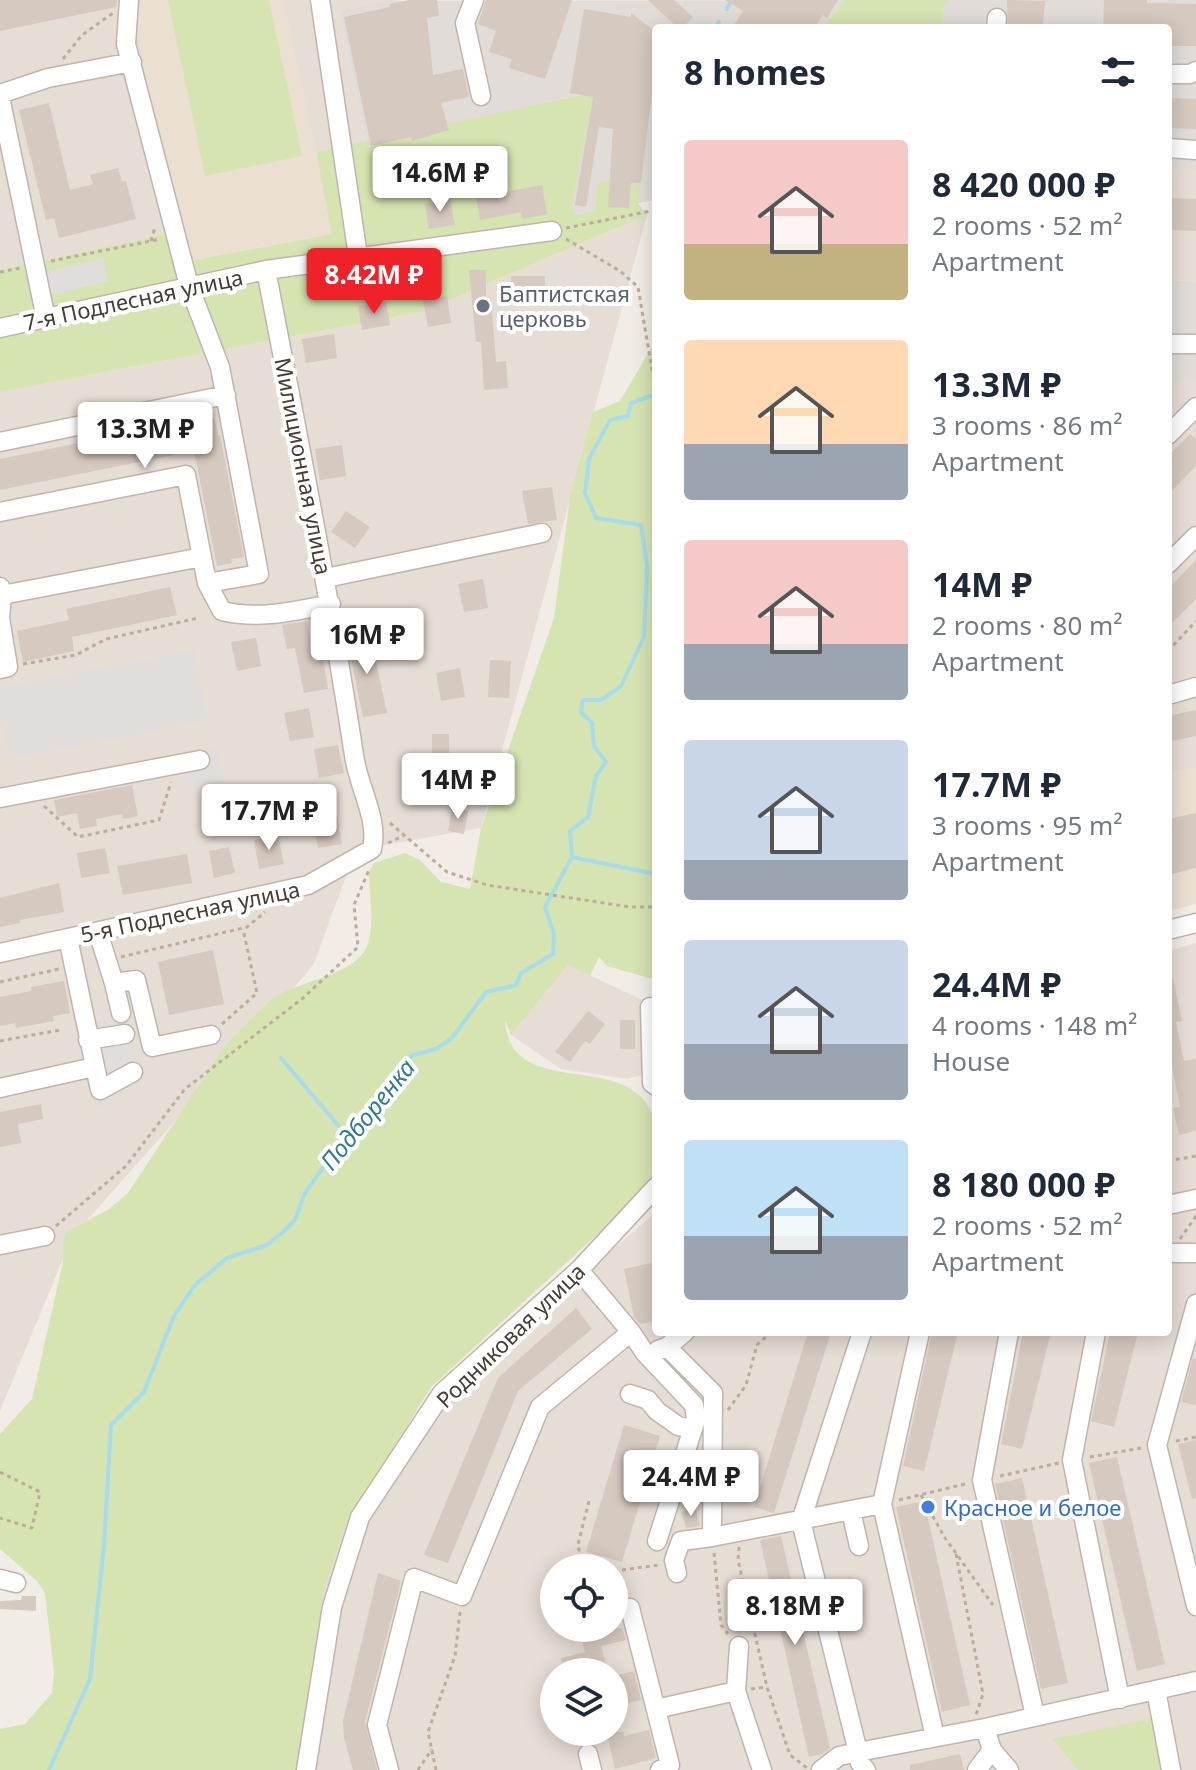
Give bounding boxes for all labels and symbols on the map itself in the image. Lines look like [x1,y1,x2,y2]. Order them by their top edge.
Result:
pin: 14.6M ₽ [366,146,514,214]
pin: 8.42M ₽ [300,248,448,316]
street label: 7-я Подлесная улица [21,261,245,337]
place label: Баптистская церковь [499,278,630,333]
marker: Баптистская церковь [474,297,492,315]
street label: Милиционная улица [268,355,340,577]
pin: 13.3M ₽ [71,402,219,470]
pin: 16M ₽ [311,608,423,676]
pin: 14M ₽ [402,753,514,821]
pin: 17.7M ₽ [195,784,343,852]
street label: 5-я Подлесная улица [78,873,302,949]
water label: Подборенка [312,1051,422,1176]
street label: Родниковая улица [429,1256,591,1414]
pin: 24.4M ₽ [617,1450,765,1518]
place label: Красное и белое [944,1492,1121,1522]
marker: Красное и белое [919,1498,937,1516]
pin: 8.18M ₽ [721,1579,869,1647]

